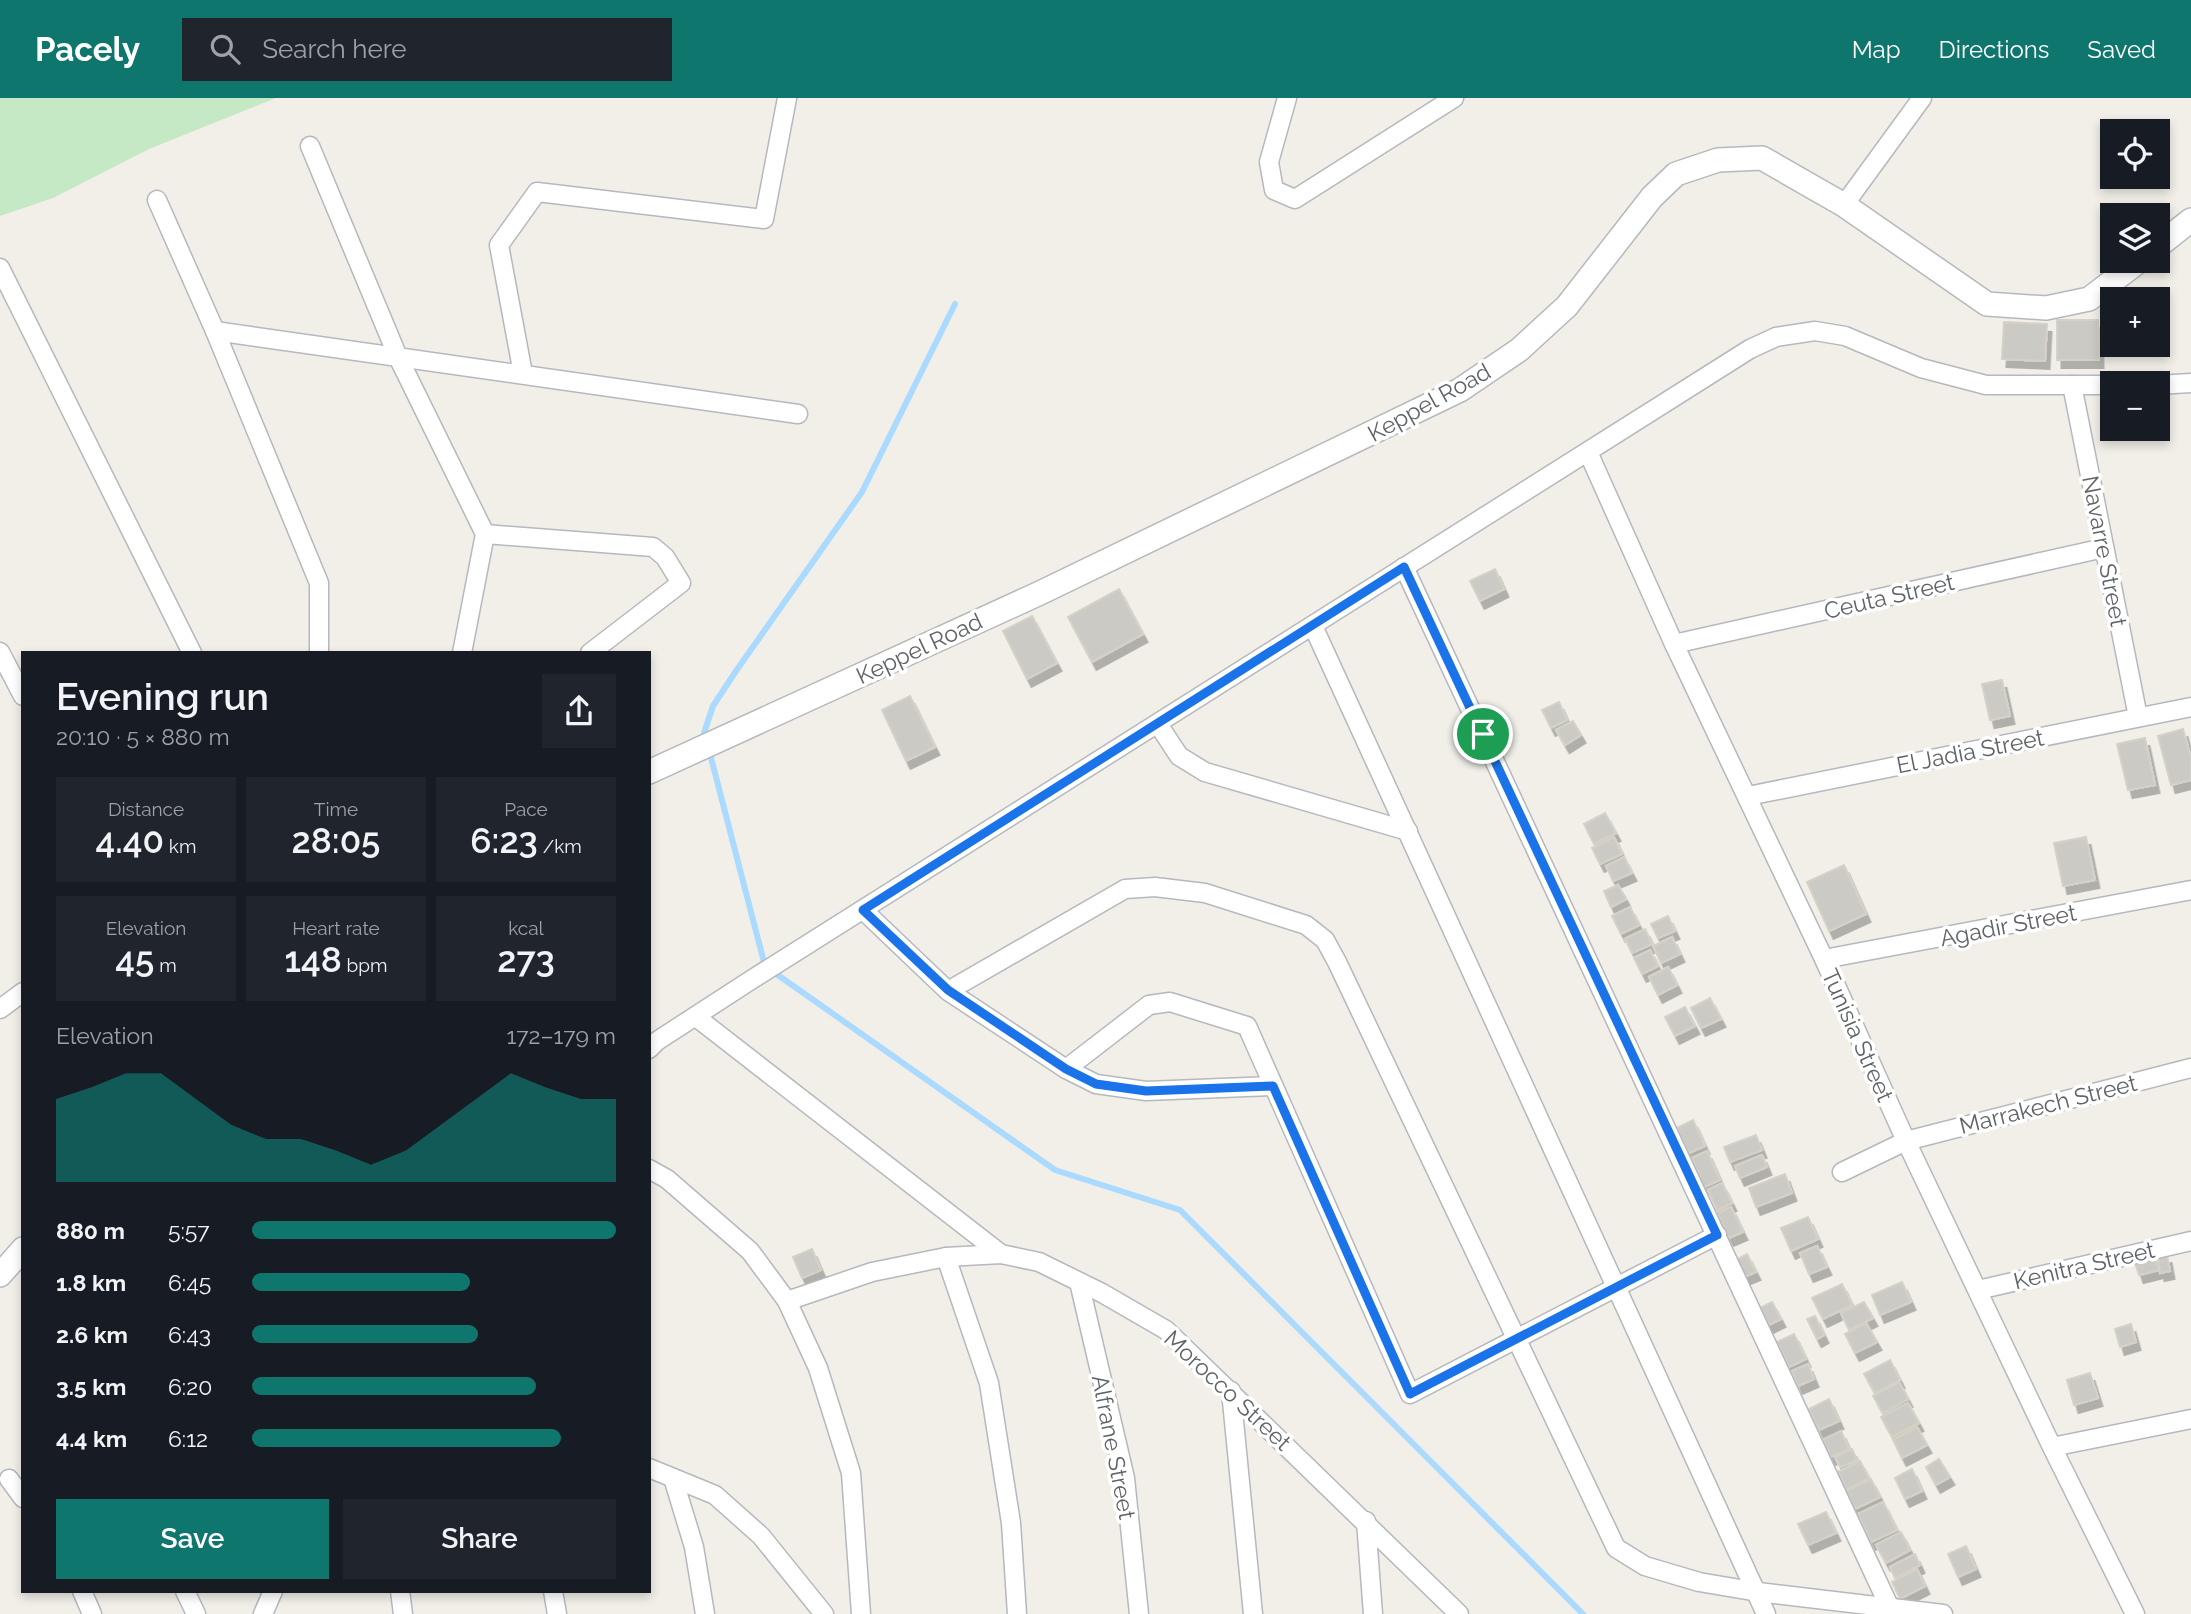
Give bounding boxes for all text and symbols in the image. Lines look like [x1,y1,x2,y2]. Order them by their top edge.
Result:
search box [182,18,672,81]
text: Pacely [35,30,140,69]
icon: search [206,30,244,68]
text: Search here [262,34,407,64]
text: Map [1852,35,1901,64]
text: Directions [1939,35,2049,64]
text: Saved [2087,35,2156,64]
map controls [2100,119,2170,441]
button: locate [2100,119,2170,189]
button: layers [2100,203,2170,273]
button: + [2100,287,2170,357]
street label: Keppel Road [1363,357,1495,447]
button: − [2100,371,2170,441]
street label: Navarre Street [2077,473,2133,629]
street label: Ceuta Street [1821,568,1957,624]
street label: Keppel Road [852,607,986,689]
text: Evening run [56,674,269,719]
button: share [542,674,616,748]
pin [1453,704,1513,764]
icon: arrive [1464,715,1502,753]
text: 20:10 · 5 × 880 m [56,723,230,750]
street label: El Jadia Street [1894,723,2046,779]
text: Distance [108,798,184,820]
text: Time [314,798,358,820]
text: Pace [504,798,548,820]
text: 4.40 [96,820,164,861]
text: 28:05 [292,820,380,861]
text: 6:23 [470,820,538,861]
text: km [164,835,196,857]
text: /km [538,835,582,857]
street label: Agadir Street [1937,898,2079,951]
text: Elevation [106,917,186,939]
text: Heart rate [292,917,380,939]
text: kcal [508,917,544,939]
text: 45 [115,939,154,980]
text: 148 [284,939,342,980]
text: 273 [497,939,555,980]
text: m [154,954,177,976]
text: bpm [342,954,388,976]
street label: Tunisia Street [1817,964,1899,1106]
text: Elevation [56,1022,154,1049]
text: 172–179 m [507,1022,616,1049]
street label: Marrakech Street [1956,1069,2140,1139]
text: 880 m [56,1217,125,1244]
text: 5:57 [168,1217,210,1244]
street label: Kenitra Street [2011,1236,2157,1294]
text: 1.8 km [56,1269,126,1296]
text: 6:45 [168,1269,211,1296]
text: 2.6 km [56,1321,128,1348]
text: 6:43 [168,1321,211,1348]
street label: Morocco Street [1159,1324,1297,1456]
text: 3.5 km [56,1373,127,1400]
text: 6:20 [168,1373,212,1400]
street label: Alfrane Street [1087,1373,1141,1522]
text: 4.4 km [56,1425,127,1452]
text: 6:12 [168,1425,208,1452]
button: Save [56,1499,329,1579]
button: Share [343,1499,616,1579]

